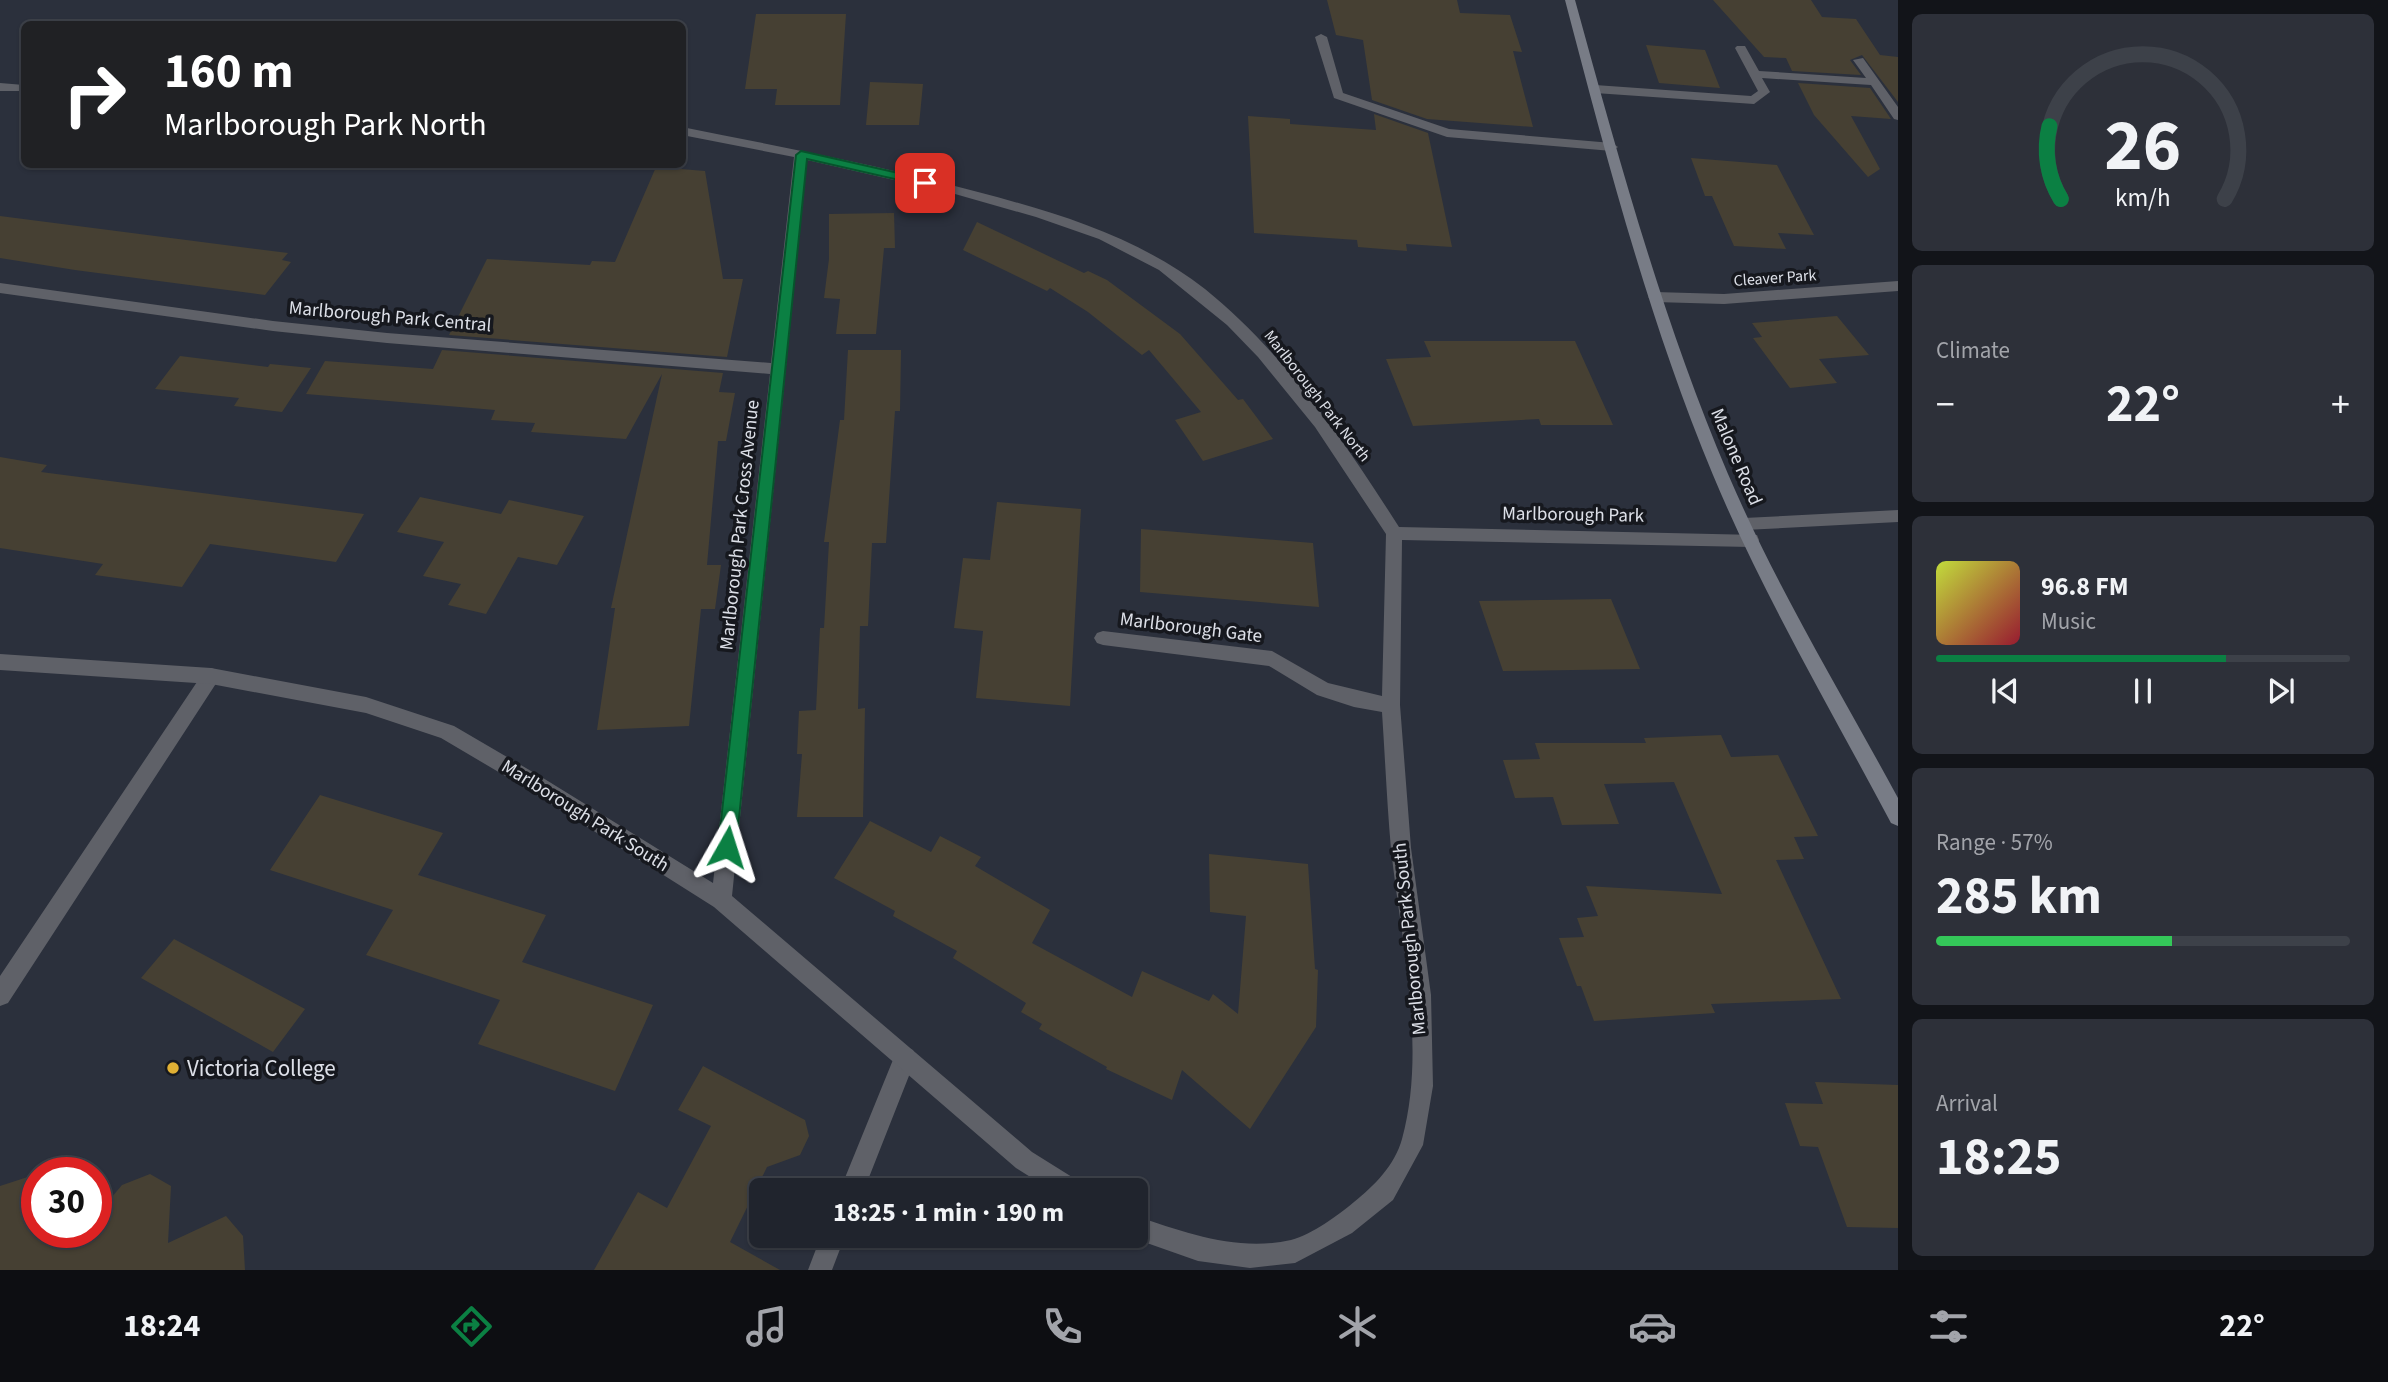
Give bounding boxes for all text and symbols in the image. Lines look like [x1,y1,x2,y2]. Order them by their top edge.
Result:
text: 160 m [164,37,293,107]
icon: right [49,49,140,140]
text: 26 [2105,94,2181,198]
text: Marlborough Park North [164,102,487,148]
pin [895,153,955,213]
icon: arrive [906,164,944,202]
text: km/h [2115,179,2171,215]
street label: Cleaver Park [1733,264,1817,292]
street label: Marlborough Park Central [288,295,493,339]
street label: Marlborough Park North [1259,326,1375,466]
text: Climate [1936,334,2010,367]
text: 22° [2106,368,2180,442]
text: − [1936,378,1955,432]
text: + [2331,378,2350,432]
street label: Marlborough Park Cross Avenue [713,399,767,651]
street label: Malone Road [1703,404,1769,510]
street label: Marlborough Park [1502,500,1645,530]
text: 96.8 FM [2041,568,2129,605]
text: Music [2041,605,2096,638]
street label: Marlborough Gate [1118,606,1264,650]
icon: previous [1986,672,2024,710]
icon: pause [2124,672,2162,710]
icon: next [2262,672,2300,710]
street label: Marlborough Park South [496,753,674,879]
position arrow [690,810,764,884]
text: Range · 57% [1936,826,2053,859]
street label: Marlborough Park South [1386,841,1434,1037]
text: 285 km [1936,860,2102,934]
place label: Victoria College [187,1052,336,1085]
marker: Victoria College [165,1060,181,1076]
text: Arrival [1936,1087,1998,1120]
text: 18:25 [1936,1121,2061,1195]
speed limit sign: 30 [21,1157,112,1248]
text: 18:25 · 1 min · 190 m [833,1194,1064,1231]
icon: directions [447,1302,496,1351]
icon: music [742,1302,791,1351]
icon: phone [1038,1302,1087,1351]
icon: climate [1333,1302,1382,1351]
icon: car [1628,1302,1677,1351]
icon: filters [1924,1302,1973,1351]
text: 18:24 [123,1303,200,1349]
text: 22° [2219,1303,2265,1349]

